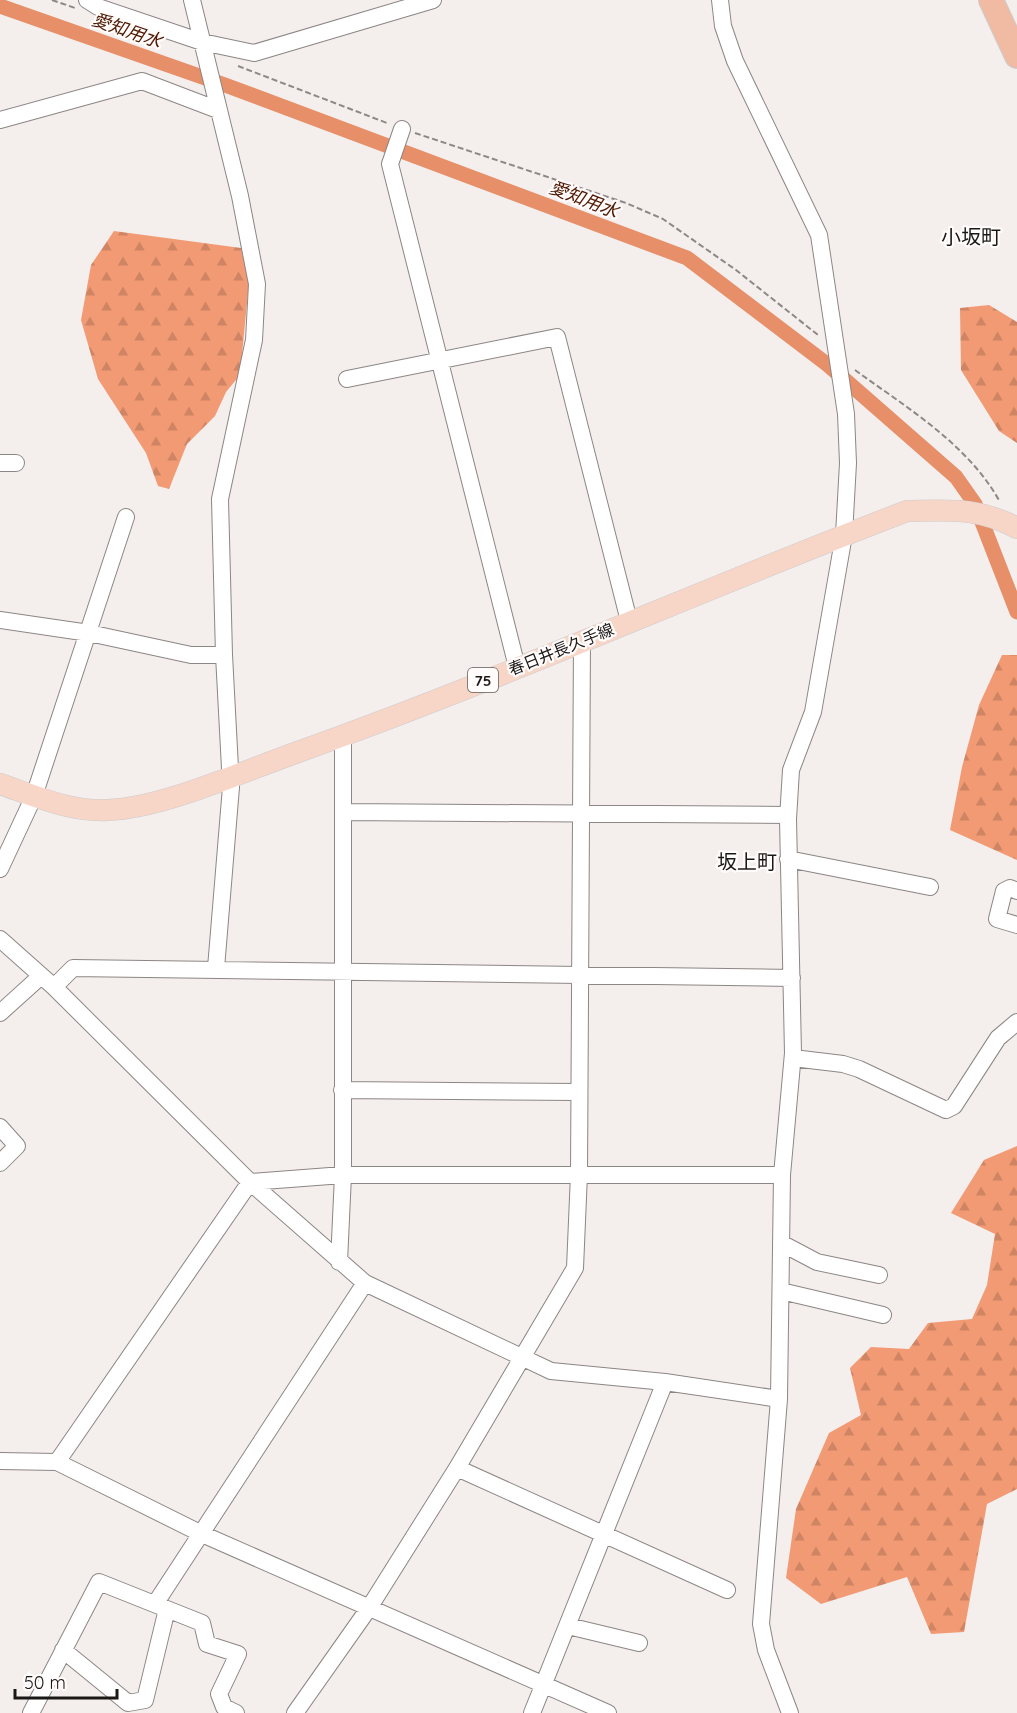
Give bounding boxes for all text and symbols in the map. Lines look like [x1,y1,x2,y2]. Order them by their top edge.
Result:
water label: 愛知用水 [89,7,167,53]
water label: 愛知用水 [546,175,624,223]
district label: 小坂町 [941,224,1001,249]
street label: 春日井長久手線 [505,619,617,679]
road number: 75 [468,668,498,692]
district label: 坂上町 [717,849,777,874]
scale bar [15,1662,117,1700]
text: 50 m [24,1671,66,1694]

